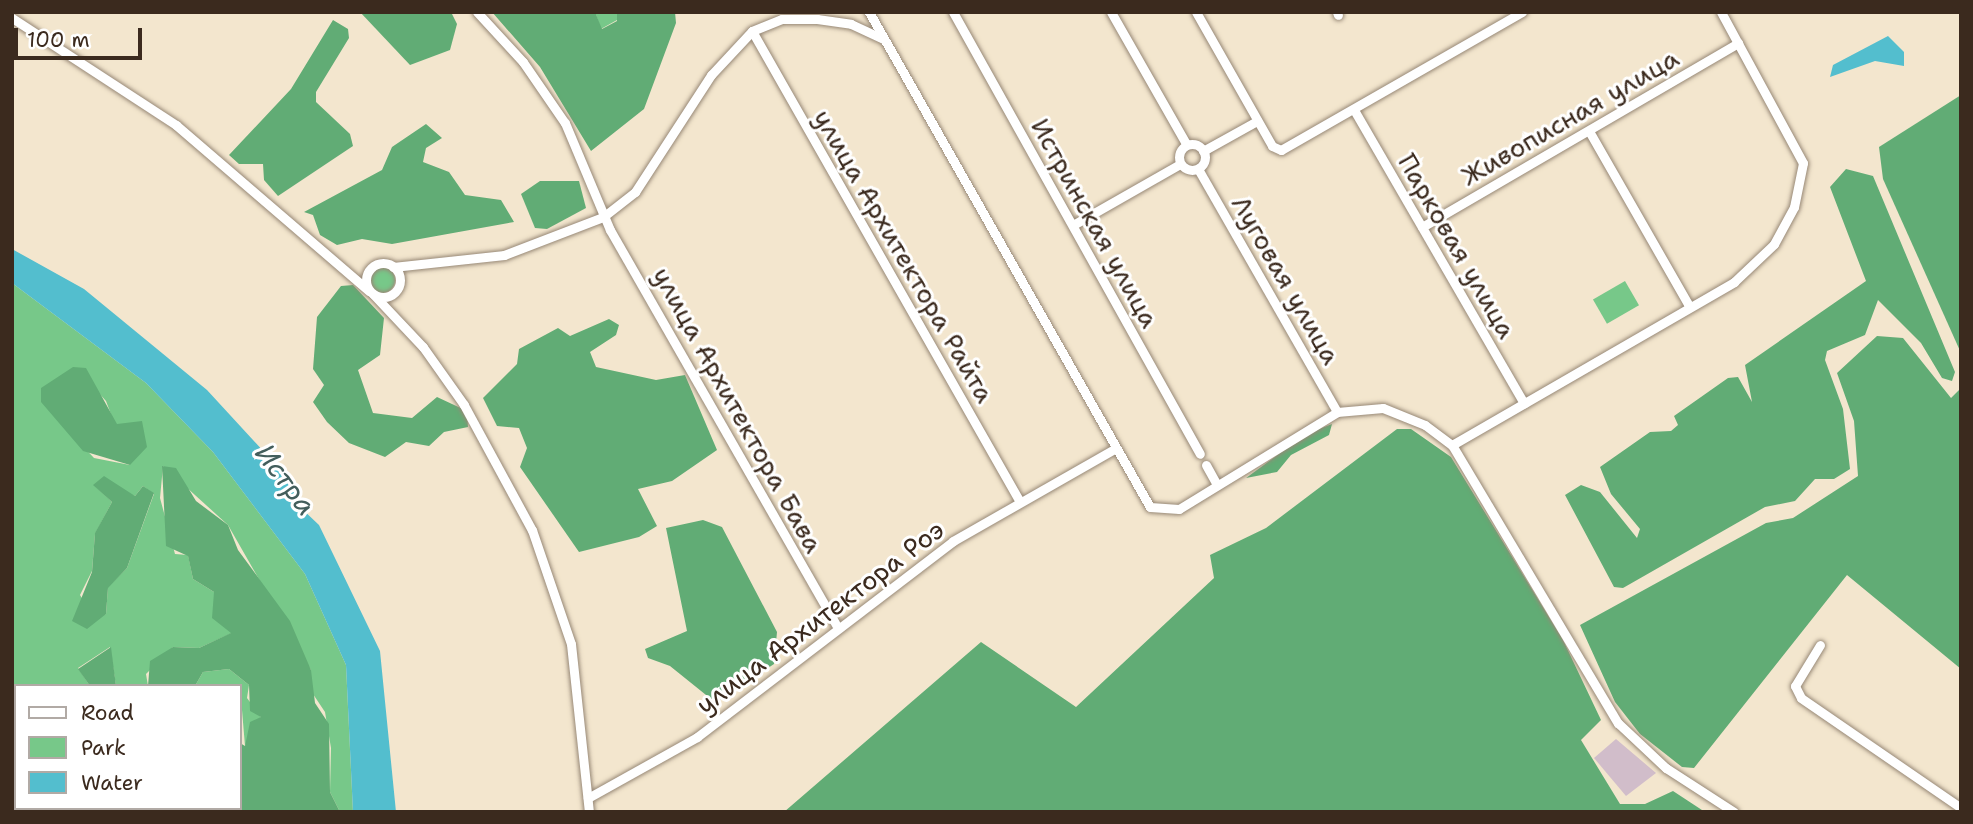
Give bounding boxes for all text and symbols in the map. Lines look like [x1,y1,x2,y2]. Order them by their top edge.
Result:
scale bar [18,14,145,58]
text: 100 m [27,26,90,54]
street label: Живописная улица [1456,42,1684,192]
street label: улица Архитектора Райта [807,104,1001,408]
street label: Истринская улица [1025,113,1165,333]
street label: Парковая улица [1391,148,1523,344]
street label: Луговая улица [1225,190,1347,370]
street label: улица Архитектора Бава [646,262,830,558]
water label: Истра [248,437,324,521]
street label: улица Архитектора Роэ [690,514,950,720]
legend [14,684,242,810]
text: Road [81,699,134,727]
text: Park [81,734,126,762]
text: Water [81,769,143,797]

